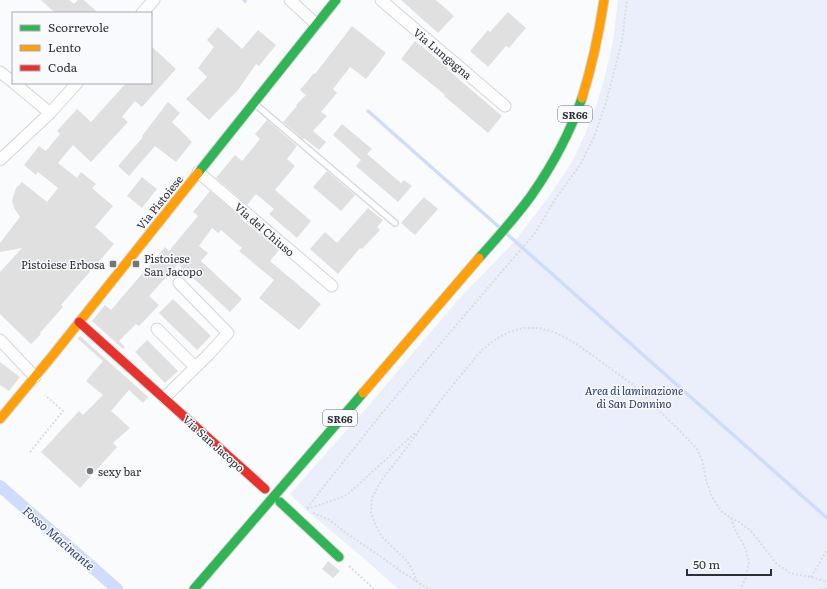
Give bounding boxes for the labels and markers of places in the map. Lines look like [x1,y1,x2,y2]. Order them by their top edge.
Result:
place label: Pistoiese San Jacopo [144,250,202,279]
place label: Pistoiese Erbosa [21,256,105,272]
marker: Pistoiese Erbosa [108,259,118,269]
marker: Pistoiese San Jacopo [131,259,141,269]
place label: sexy bar [98,463,142,479]
marker: sexy bar [85,466,95,476]

